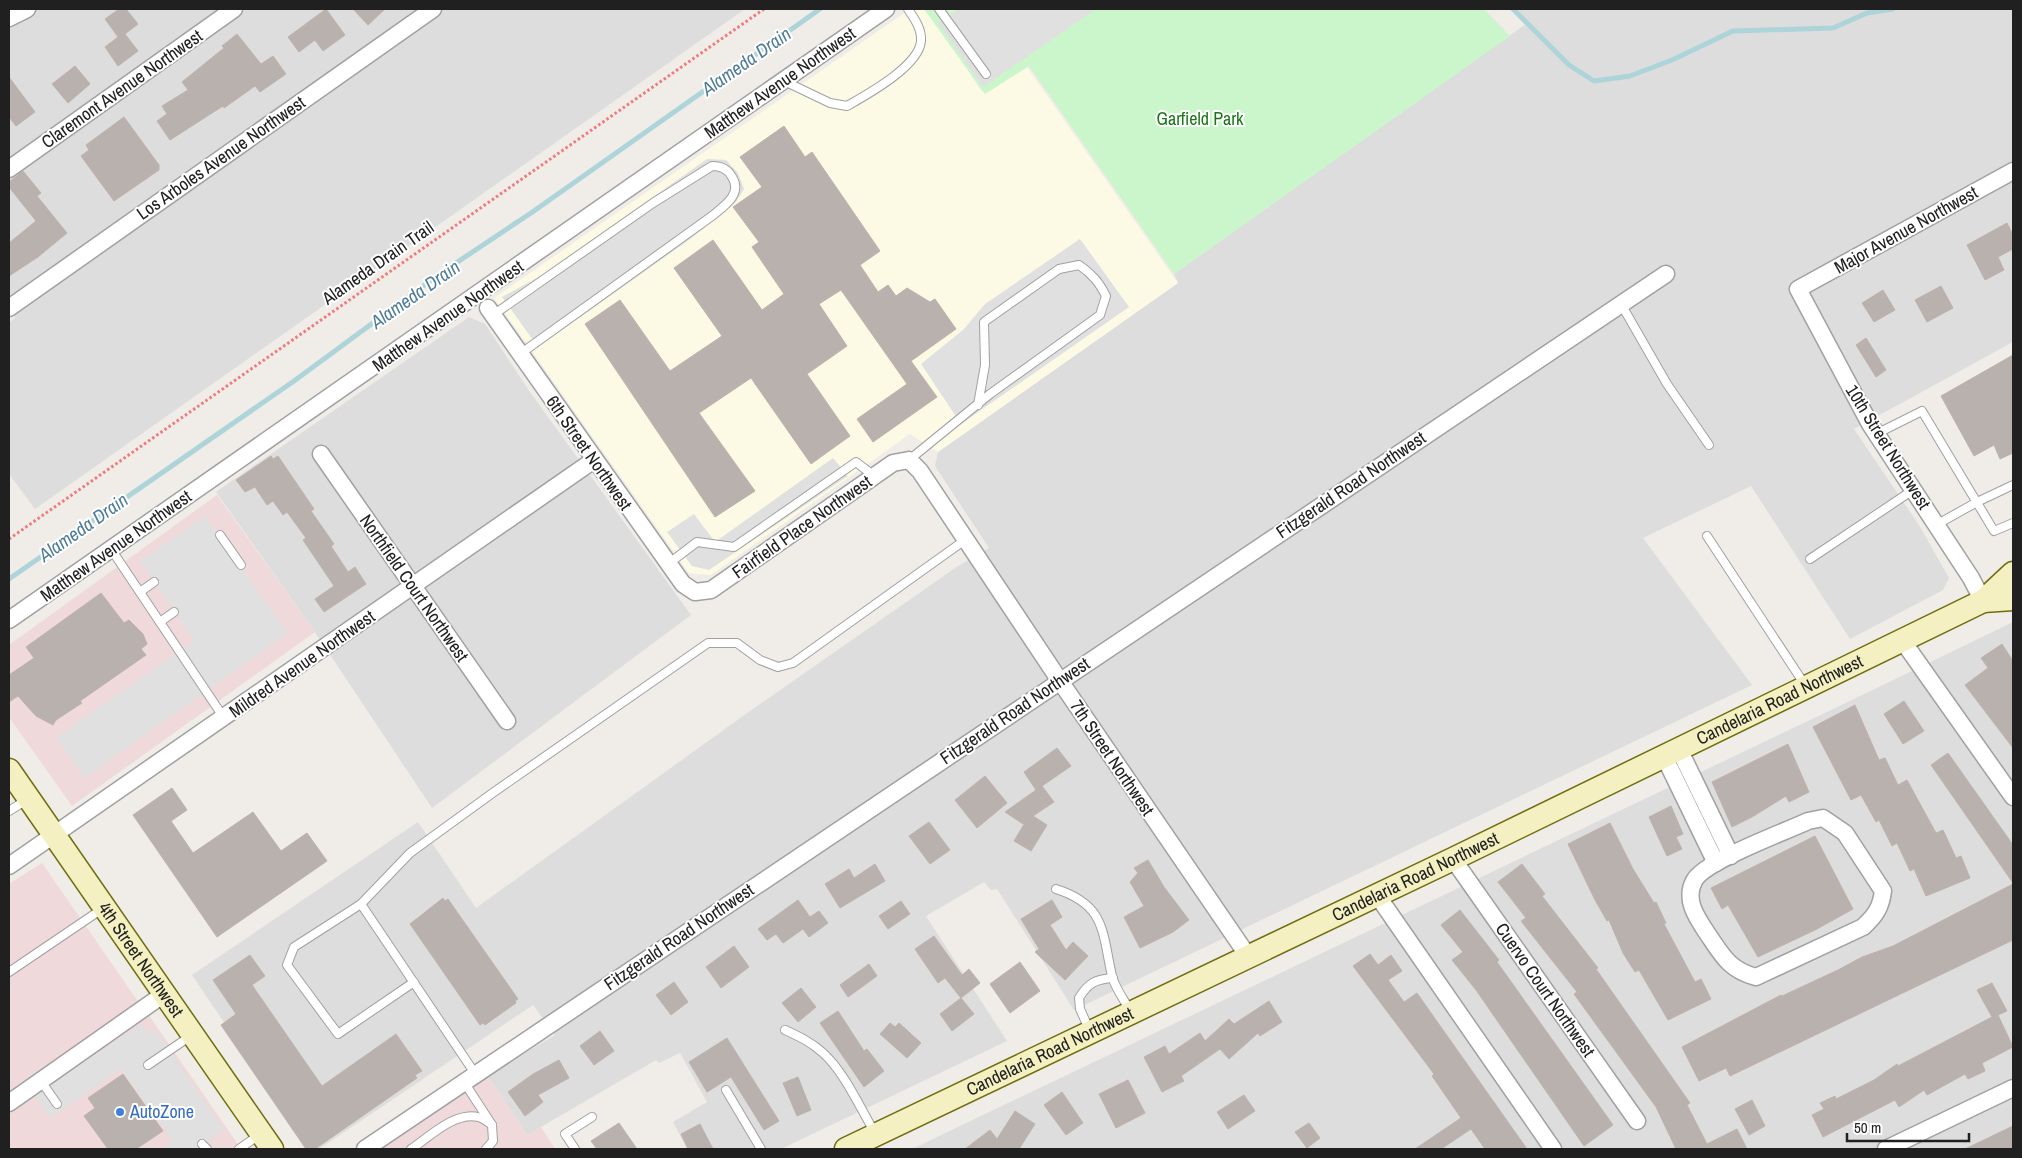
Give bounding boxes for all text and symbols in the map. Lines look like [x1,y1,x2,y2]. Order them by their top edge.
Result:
water label: Alameda Drain [695,21,796,102]
street label: Matthew Avenue Northwest [699,21,860,144]
street label: Claremont Avenue Northwest [36,23,207,154]
street label: Los Arboles Avenue Northwest [131,90,310,225]
park label: Garfield Park [1157,106,1244,131]
street label: Major Avenue Northwest [1829,180,1982,279]
street label: Alameda Drain Trail [318,216,438,310]
street label: Matthew Avenue Northwest [367,254,528,377]
water label: Alameda Drain [366,255,464,333]
street label: 10th Street Northwest [1840,380,1937,514]
street label: 6th Street Northwest [541,390,638,515]
street label: Fitzgerald Road Northwest [1271,425,1430,544]
street label: Fairfield Place Northwest [727,469,876,584]
street label: Matthew Avenue Northwest [35,484,196,607]
water label: Alameda Drain [32,487,133,568]
street label: Northfield Court Northwest [354,509,475,666]
street label: Mildred Avenue Northwest [224,604,380,723]
street label: Candelaria Road Northwest [1692,648,1867,751]
street label: Fitzgerald Road Northwest [935,651,1094,770]
street label: 7th Street Northwest [1064,695,1160,820]
street label: Candelaria Road Northwest [1328,826,1503,927]
street label: Fitzgerald Road Northwest [599,877,758,996]
street label: 4th Street Northwest [92,897,190,1022]
street label: Cuervo Court Northwest [1490,918,1601,1062]
street label: Candelaria Road Northwest [962,1001,1137,1102]
place label: AutoZone [129,1099,194,1124]
marker: AutoZone [114,1106,126,1118]
scale bar [1847,1110,1970,1142]
text: 50 m [1854,1117,1881,1138]

